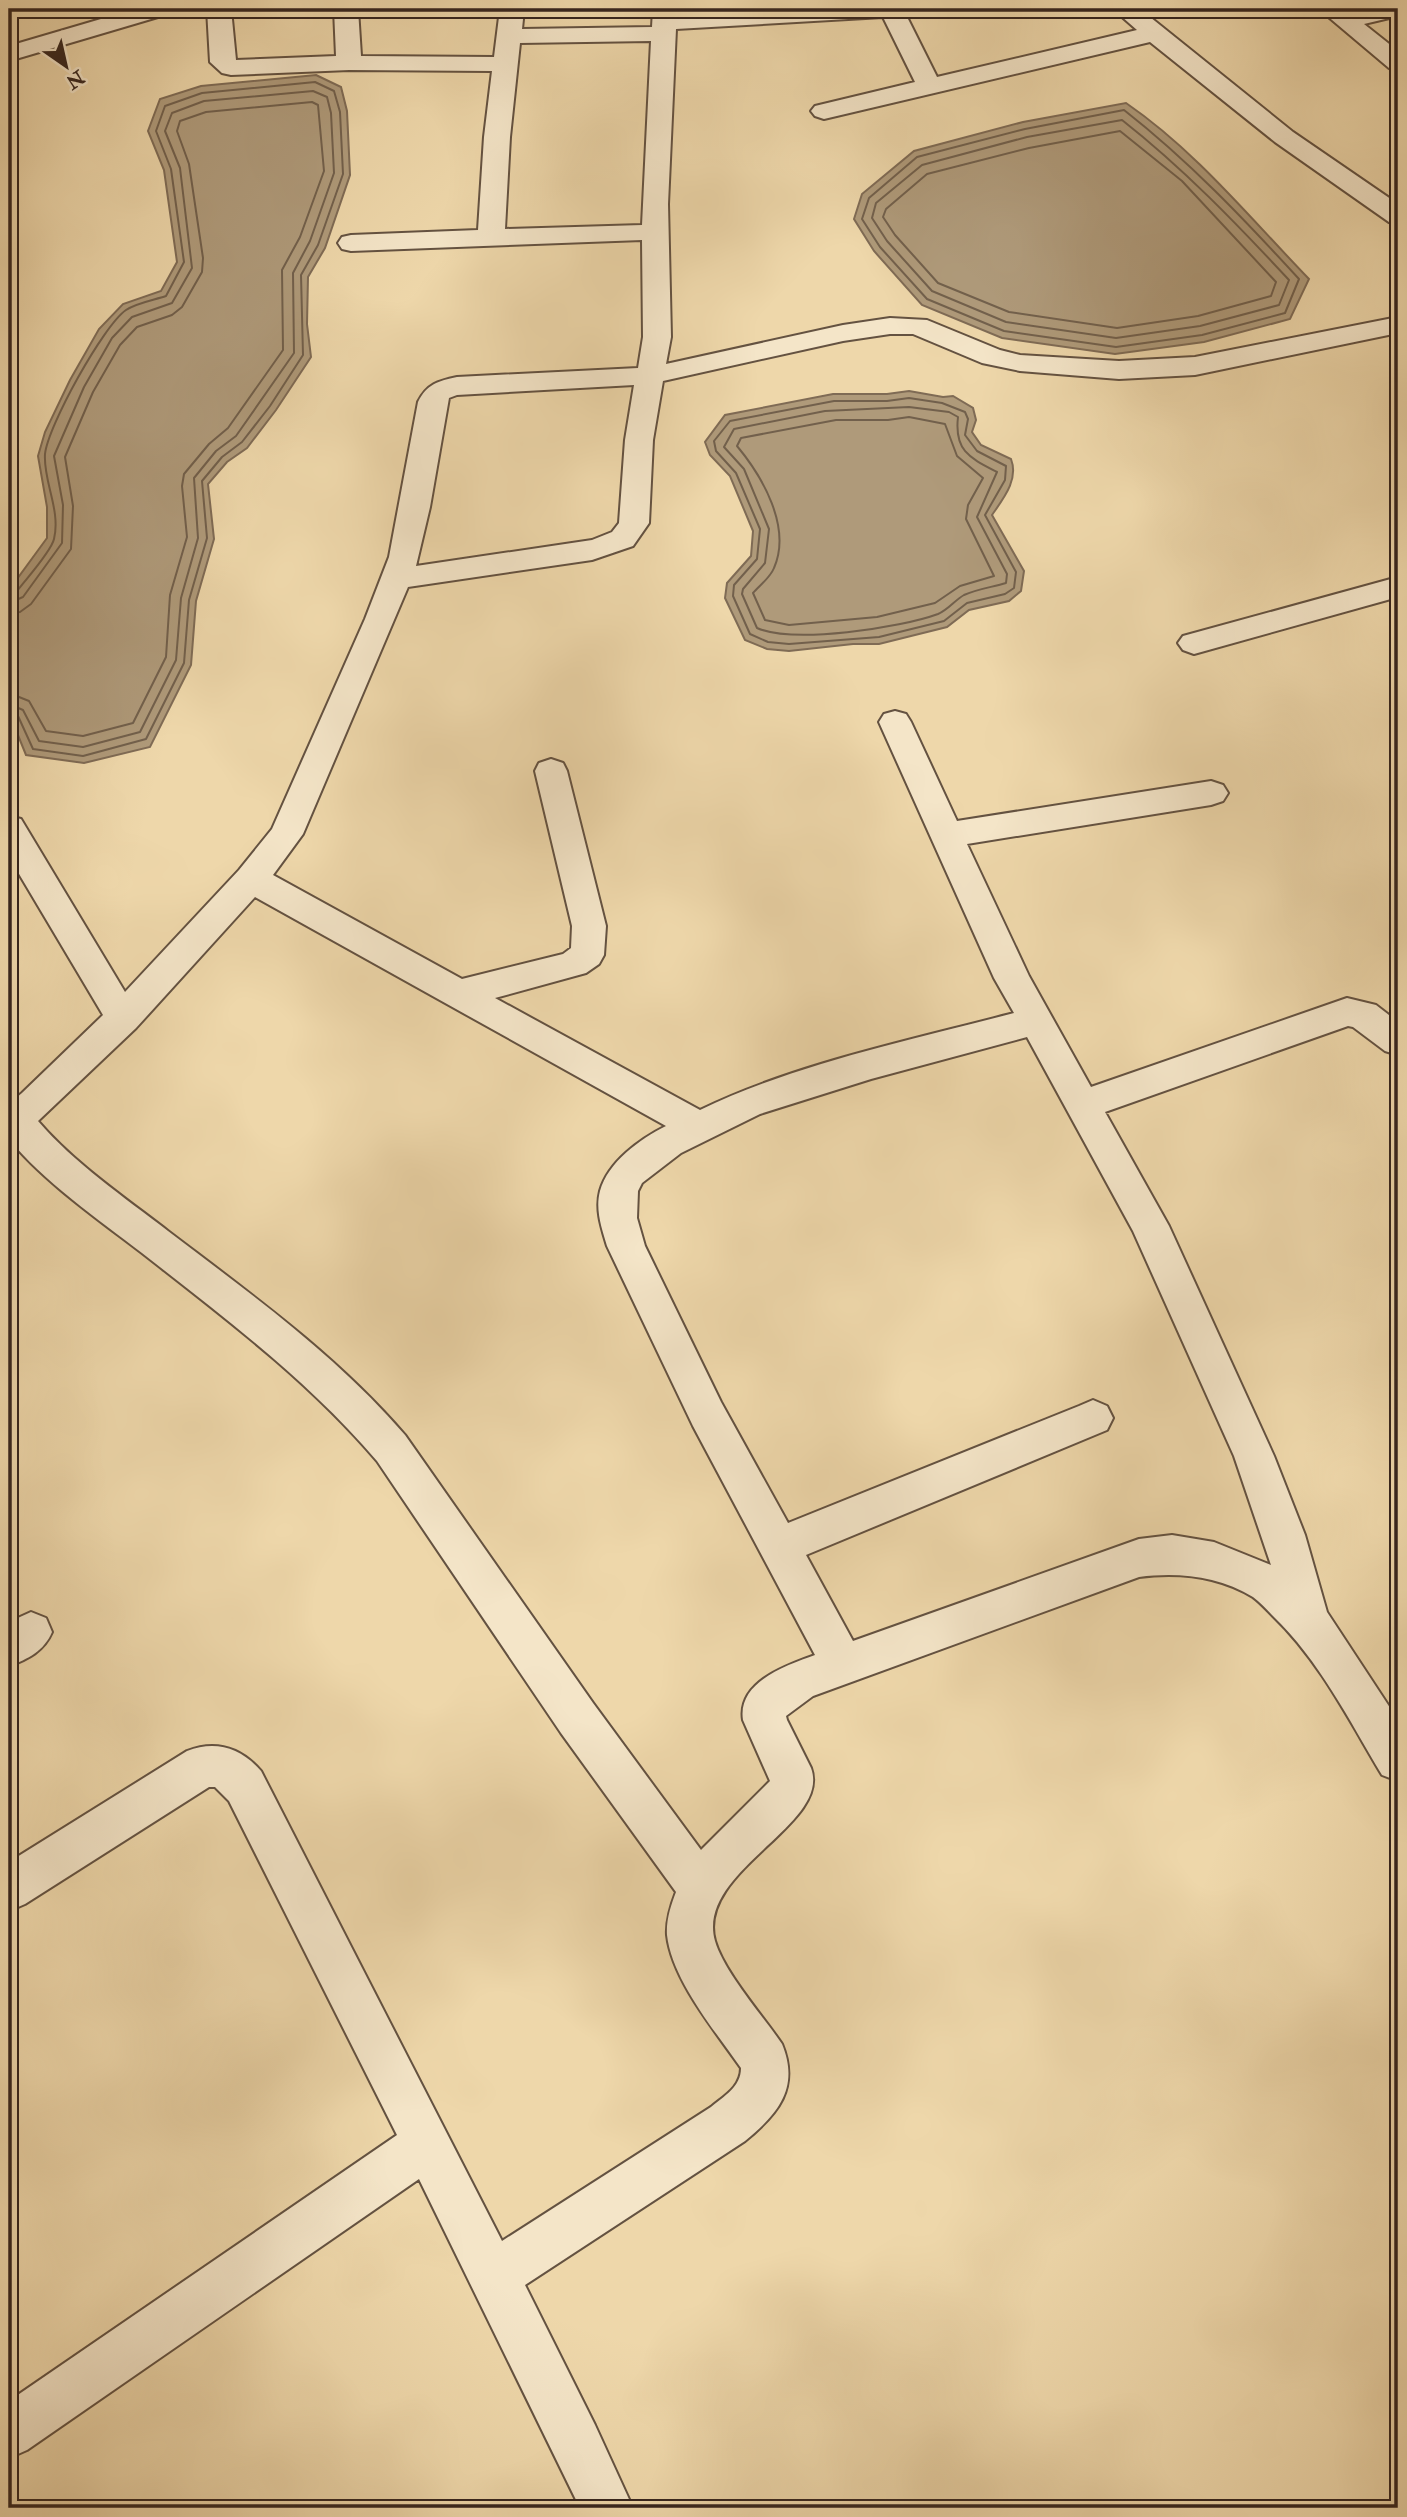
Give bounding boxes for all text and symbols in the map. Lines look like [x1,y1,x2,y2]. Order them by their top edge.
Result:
north arrow [32,32,102,102]
text: N [60,64,90,95]

